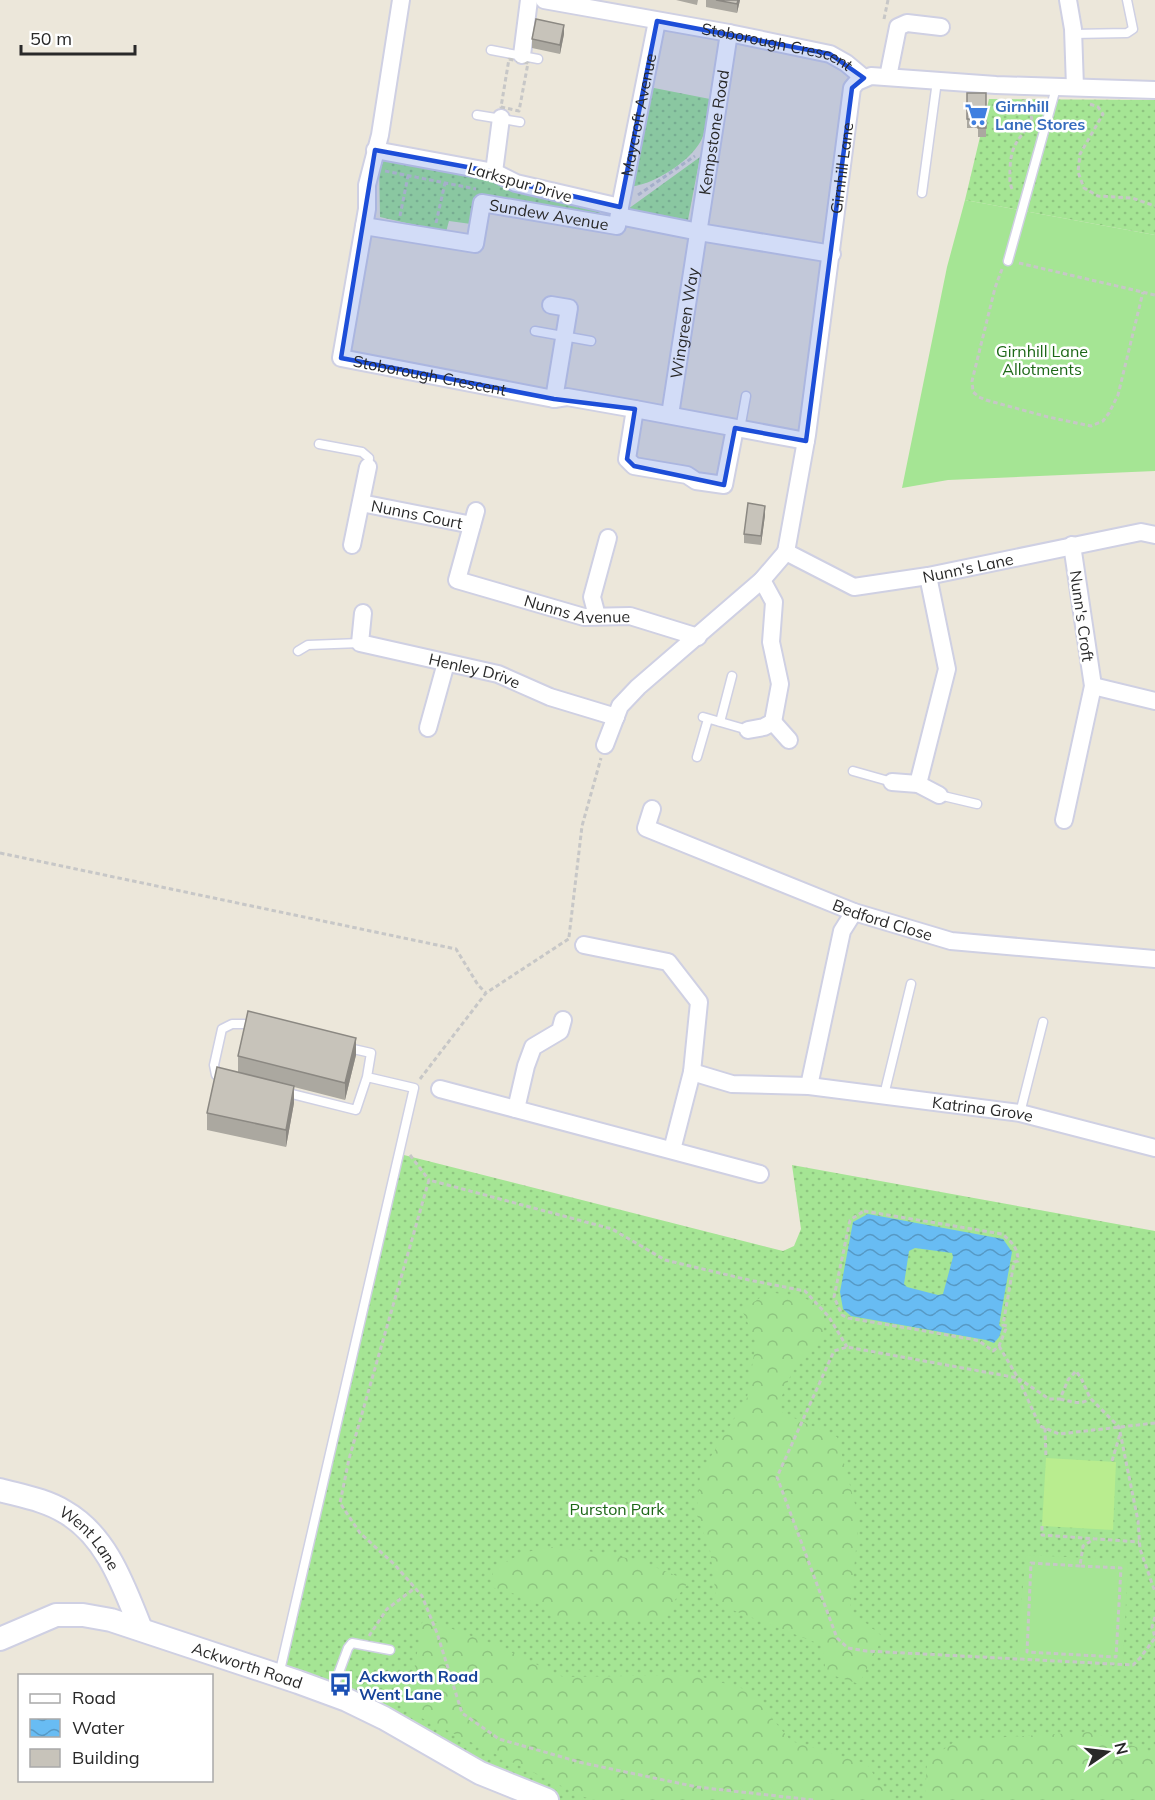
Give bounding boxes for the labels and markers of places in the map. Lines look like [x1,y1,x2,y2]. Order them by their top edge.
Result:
place label: Girnhill Lane Stores [995,96,1085,134]
supermarket icon: Girnhill Lane Stores [964,102,990,128]
place label: Ackworth Road Went Lane [359,1666,478,1704]
bus stop icon: Ackworth Road Went Lane [328,1672,354,1698]

